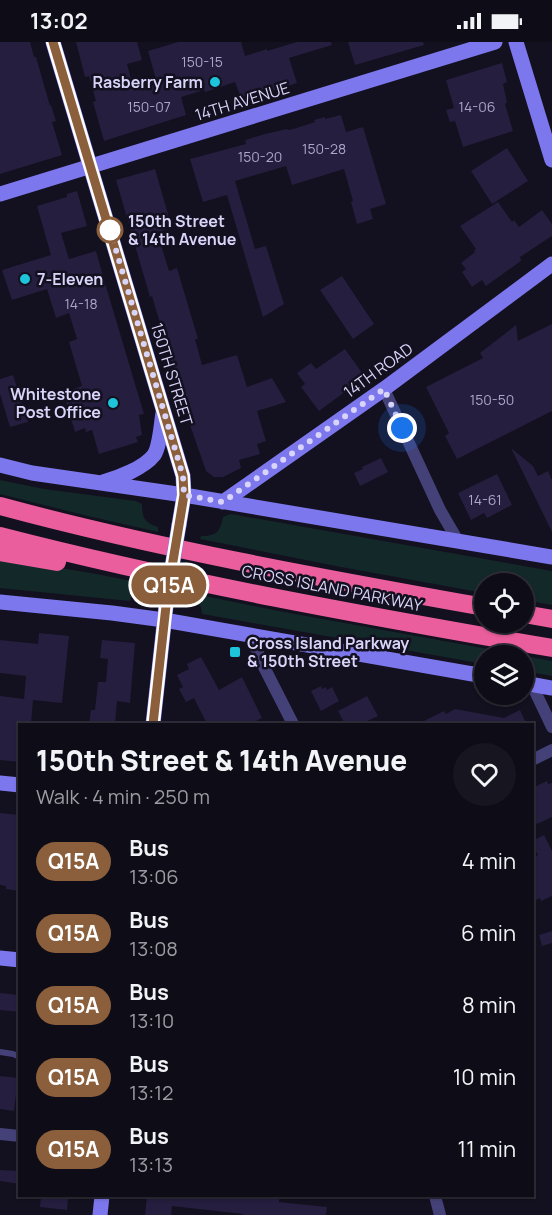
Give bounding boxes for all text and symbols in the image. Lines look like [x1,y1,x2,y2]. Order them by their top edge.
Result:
text: 13:02 [30,6,88,36]
house number: 150-15 [181,52,223,71]
place label: Rasberry Farm [92,71,203,93]
marker: Rasberry Farm [208,75,222,89]
street label: 14TH AVENUE [192,76,292,126]
house number: 150-07 [127,97,171,116]
house number: 14-06 [459,97,495,116]
house number: 150-28 [302,139,346,158]
house number: 150-20 [238,147,282,166]
place label: 150th Street & 14th Avenue [128,210,237,250]
marker: 150th Street & 14th Avenue [97,217,123,243]
place label: 7-Eleven [37,268,103,290]
marker: 7-Eleven [18,272,32,286]
house number: 14-18 [64,294,98,313]
street label: 150TH STREET [146,320,198,428]
street label: 14TH ROAD [339,337,417,403]
place label: Whitestone Post Office [10,383,101,423]
house number: 150-50 [470,390,514,409]
marker: Whitestone Post Office [106,396,120,410]
your location [387,413,417,443]
house number: 14-61 [468,490,502,509]
street label: CROSS ISLAND PARKWAY [240,560,424,616]
line badge: Q15A [127,566,211,604]
text: Q15A [143,571,195,599]
map controls [474,573,534,705]
button: locate [474,573,534,633]
place label: Cross Island Parkway & 150th Street [247,632,409,672]
marker: Cross Island Parkway & 150th Street [228,645,242,659]
button: layers [474,645,534,705]
text: 150th Street & 14th Avenue [36,741,407,779]
button: heart [453,743,516,806]
text: Walk · 4 min · 250 m [36,783,210,810]
text: Bus [129,833,169,863]
text: 4 min [462,846,516,876]
text: Q15A [48,847,99,875]
text: 13:06 [129,863,179,890]
text: Bus [129,905,169,935]
text: 6 min [461,918,516,948]
text: Q15A [48,919,99,947]
text: 13:08 [129,935,178,962]
text: Bus [129,977,169,1007]
text: 8 min [462,990,516,1020]
text: Q15A [48,991,99,1019]
text: 13:10 [129,1007,174,1034]
text: Bus [129,1049,169,1079]
text: 10 min [453,1062,516,1092]
text: Q15A [48,1063,99,1091]
text: 13:12 [129,1079,173,1106]
text: Bus [129,1121,169,1151]
text: 11 min [458,1134,516,1164]
text: Q15A [48,1135,99,1163]
text: 13:13 [129,1151,173,1178]

